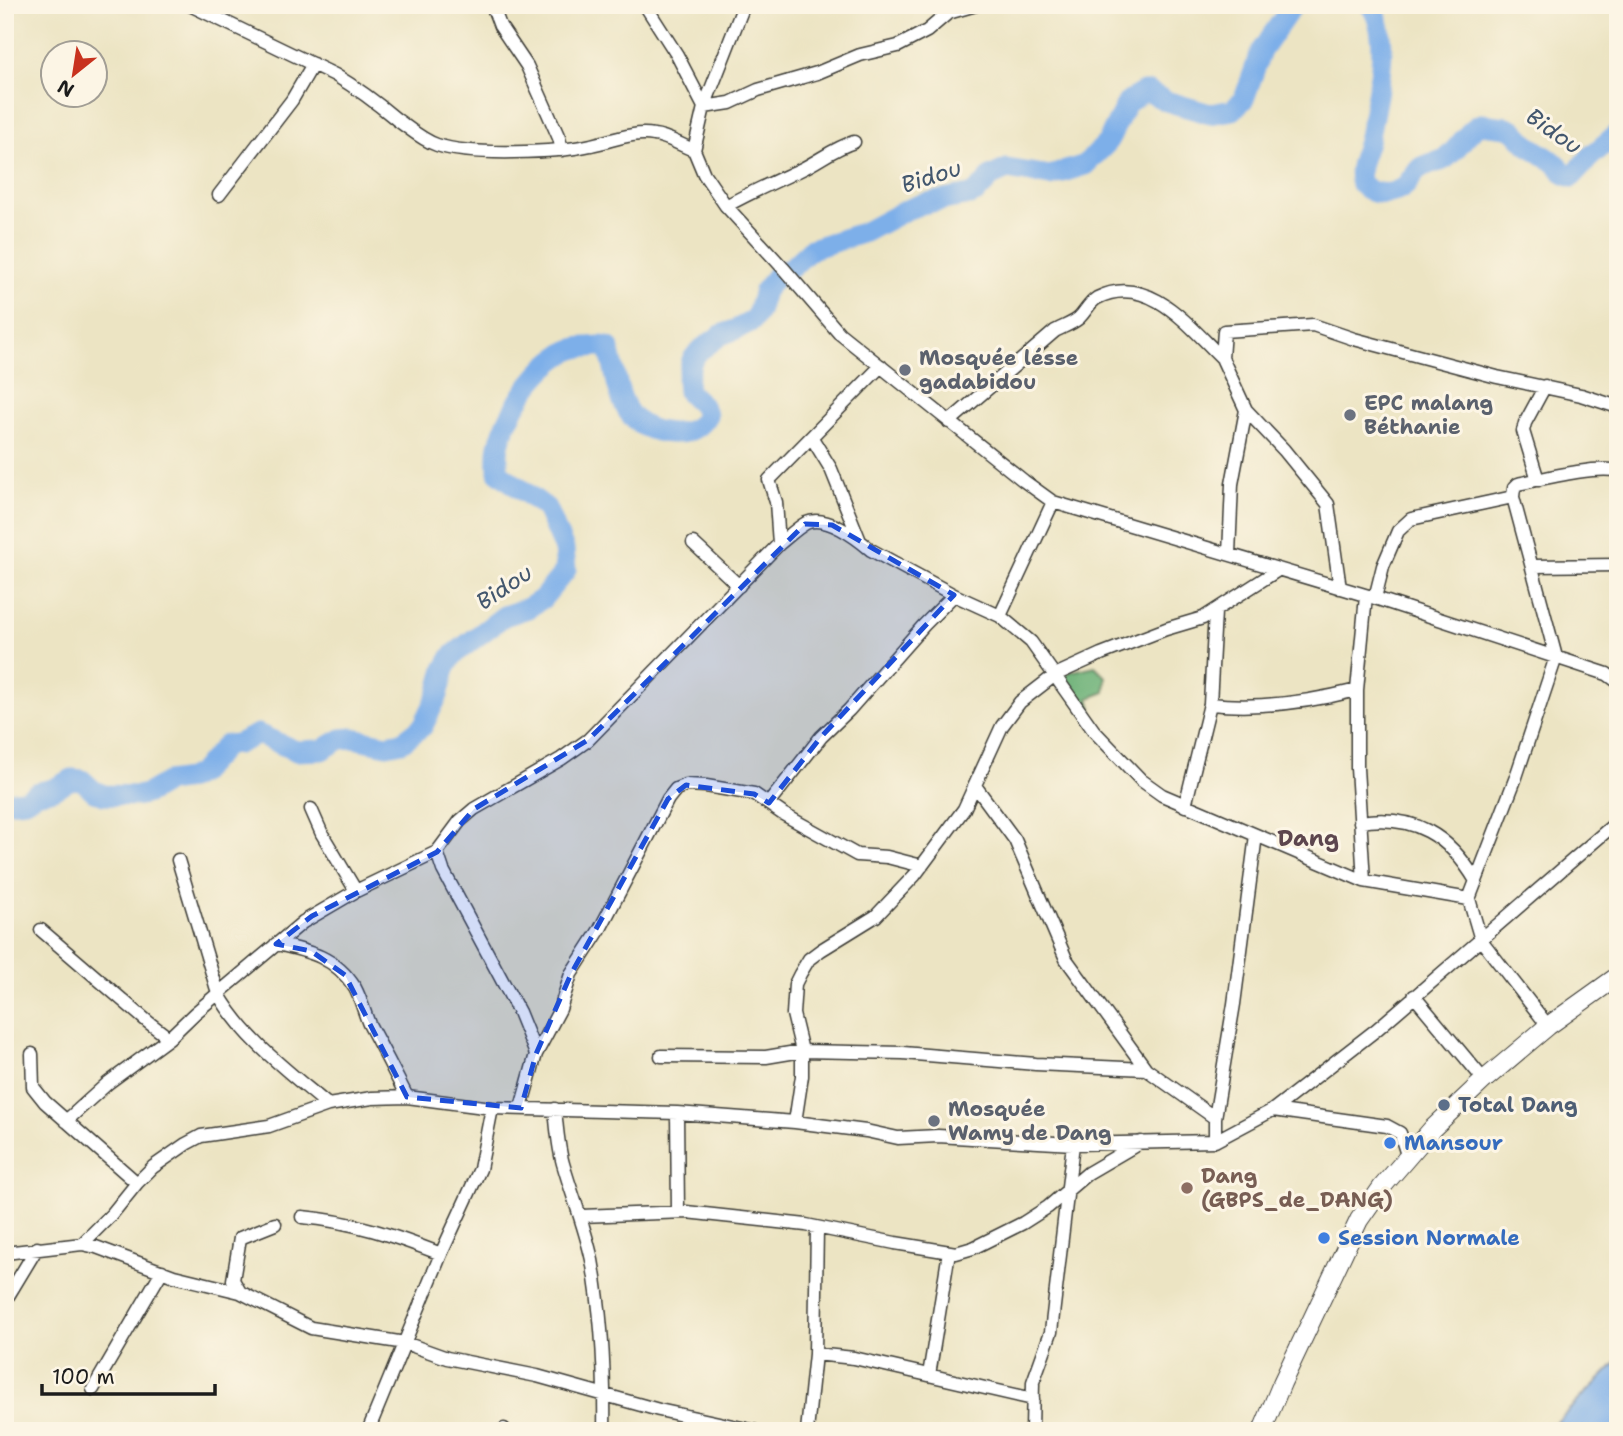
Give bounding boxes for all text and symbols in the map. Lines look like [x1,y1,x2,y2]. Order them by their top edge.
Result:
north arrow [38,38,108,108]
text: N [53,74,79,103]
water label: Bidou [1520,101,1588,161]
water label: Bidou [897,152,965,200]
place label: Mosquée lésse gadabidou [919,344,1078,396]
marker: Mosquée lésse gadabidou [897,362,913,378]
place label: EPC malang Béthanie [1364,389,1493,441]
marker: EPC malang Béthanie [1342,407,1358,423]
water label: Bidou [470,557,538,617]
district label: Dang [1277,823,1339,853]
place label: Total Dang [1458,1091,1578,1119]
place label: Mosquée Wamy de Dang [948,1095,1112,1147]
marker: Total Dang [1436,1097,1452,1113]
marker: Mosquée Wamy de Dang [926,1113,942,1129]
place label: Mansour [1404,1129,1503,1157]
marker: Mansour [1382,1135,1398,1151]
place label: Dang (GBPS_de_DANG) [1201,1162,1393,1214]
marker: Dang (GBPS_de_DANG) [1179,1180,1195,1196]
place label: Session Normale [1338,1224,1520,1252]
marker: Session Normale [1316,1230,1332,1246]
scale bar [42,1352,215,1396]
text: 100 m [52,1363,115,1391]

